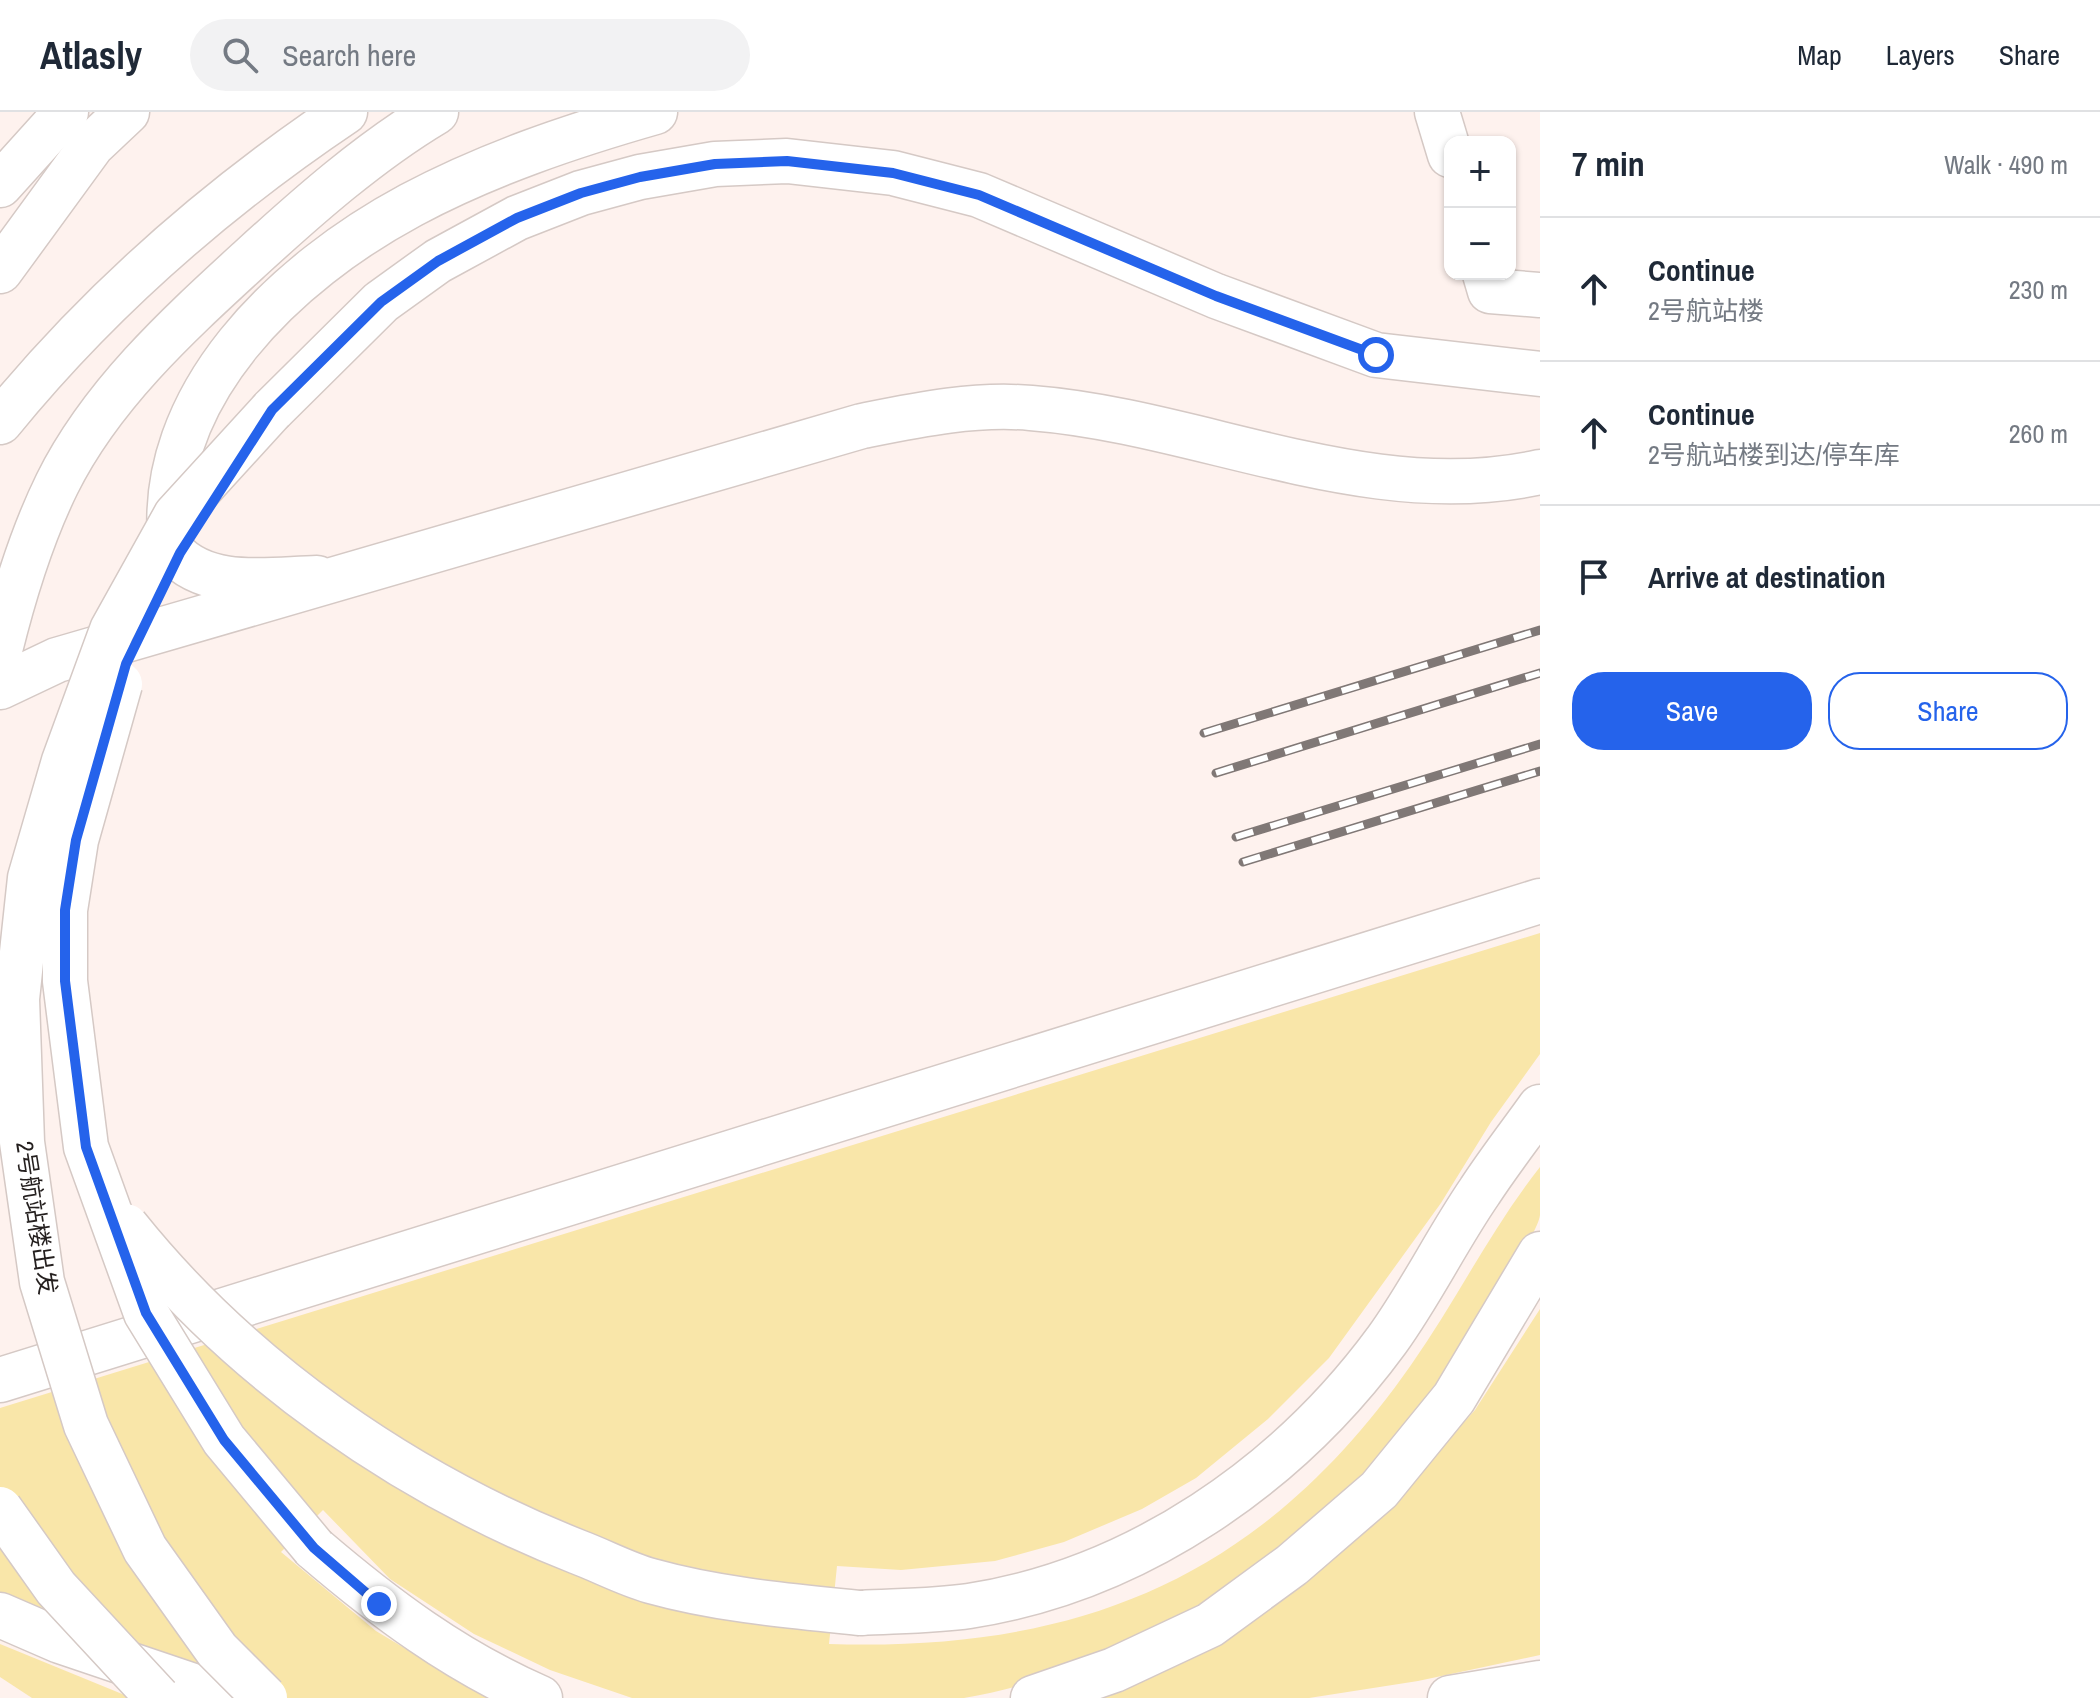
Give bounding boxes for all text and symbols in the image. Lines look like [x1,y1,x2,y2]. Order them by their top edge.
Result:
search box [190,19,750,91]
text: Atlasly [40,30,142,81]
icon: search [218,33,262,77]
text: Search here [282,35,416,75]
text: Map [1797,36,1842,74]
text: Layers [1886,36,1955,74]
text: Share [1999,36,2060,74]
map controls [1444,136,1516,280]
button: + [1444,136,1516,208]
text: 7 min [1572,141,1645,187]
text: Walk · 490 m [1944,147,2068,182]
button: − [1444,208,1516,280]
text: Continue [1648,250,1755,290]
icon: ahead [1572,267,1616,311]
text: 230 m [2009,272,2068,307]
text: 2号航站楼 [1648,293,1764,328]
route start [1358,337,1394,373]
text: Continue [1648,394,1755,434]
icon: ahead [1572,411,1616,455]
text: 260 m [2009,416,2068,451]
text: 2号航站楼到达/停车库 [1648,437,1900,472]
icon: arrive [1572,555,1616,599]
text: Arrive at destination [1648,557,1886,597]
button: Save [1572,672,1812,750]
button: Share [1828,672,2068,750]
street label: 2号航站楼出发 [9,1139,65,1297]
route end [361,1586,397,1622]

